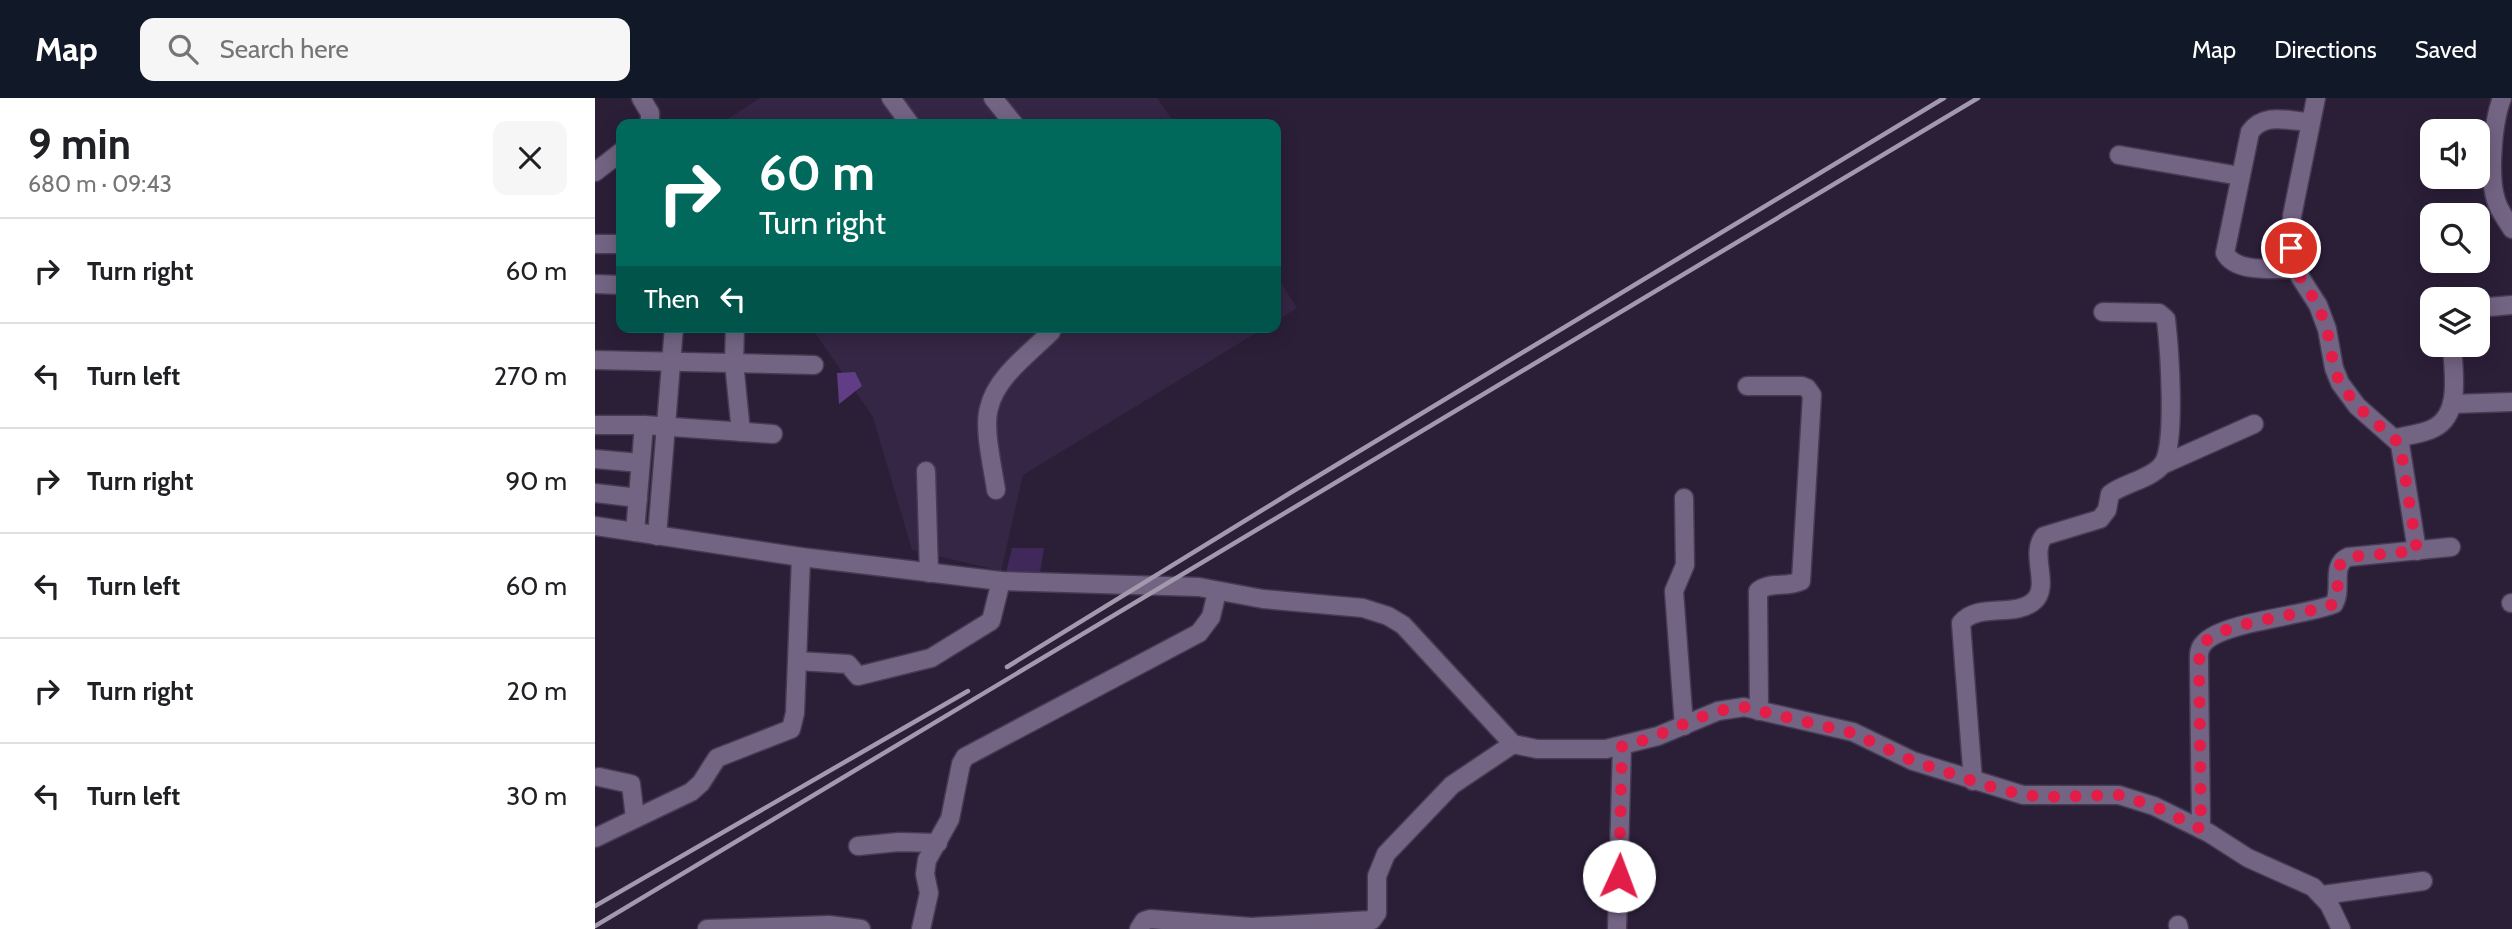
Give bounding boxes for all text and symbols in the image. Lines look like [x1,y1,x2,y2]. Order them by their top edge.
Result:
search box [140,18,630,81]
text: Map [35,29,98,69]
icon: search [164,30,202,68]
text: Search here [220,33,349,65]
text: Map [2192,35,2236,64]
text: Directions [2274,35,2377,64]
text: Saved [2415,35,2477,64]
text: 9 min [28,118,131,170]
map controls [2420,119,2490,357]
button: sound [2420,119,2490,189]
button: close [493,121,567,195]
text: 60 m [759,143,875,202]
icon: right [644,147,735,238]
text: 680 m · 09:43 [28,170,172,198]
text: Turn right [759,203,886,242]
button: search [2420,203,2490,273]
pin [2261,218,2321,278]
icon: arrive [2272,229,2310,267]
icon: right [28,252,66,290]
text: Turn right [87,255,193,287]
text: 60 m [505,255,567,287]
icon: left [714,280,752,318]
text: Then [644,283,700,315]
button: layers [2420,287,2490,357]
icon: left [28,357,66,395]
text: Turn left [87,360,180,392]
text: 270 m [494,360,567,392]
icon: right [28,462,66,500]
text: Turn right [87,465,193,497]
text: 90 m [505,465,567,497]
icon: left [28,567,66,605]
text: Turn left [87,570,180,602]
text: 60 m [505,570,567,602]
icon: right [28,672,66,710]
text: Turn right [87,675,193,707]
text: 20 m [507,675,567,707]
icon: left [28,777,66,815]
text: Turn left [87,780,180,812]
text: 30 m [506,780,567,812]
position arrow [1582,839,1656,913]

